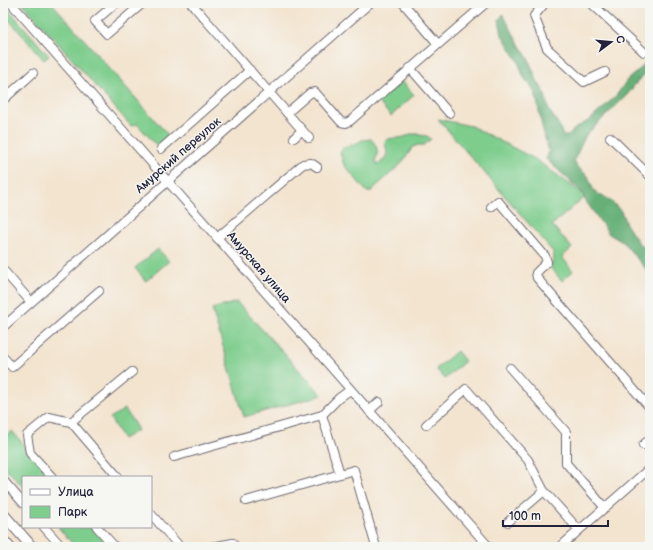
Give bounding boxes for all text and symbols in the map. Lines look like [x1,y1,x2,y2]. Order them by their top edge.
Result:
north arrow [591,22,631,62]
text: С [613,34,628,45]
street label: Амурский переулок [132,114,225,197]
street label: Амурская улица [223,228,294,306]
legend [22,476,152,528]
text: Улица [58,485,94,500]
scale bar [503,502,608,528]
text: Парк [58,505,88,520]
text: 100 m [509,509,541,524]

